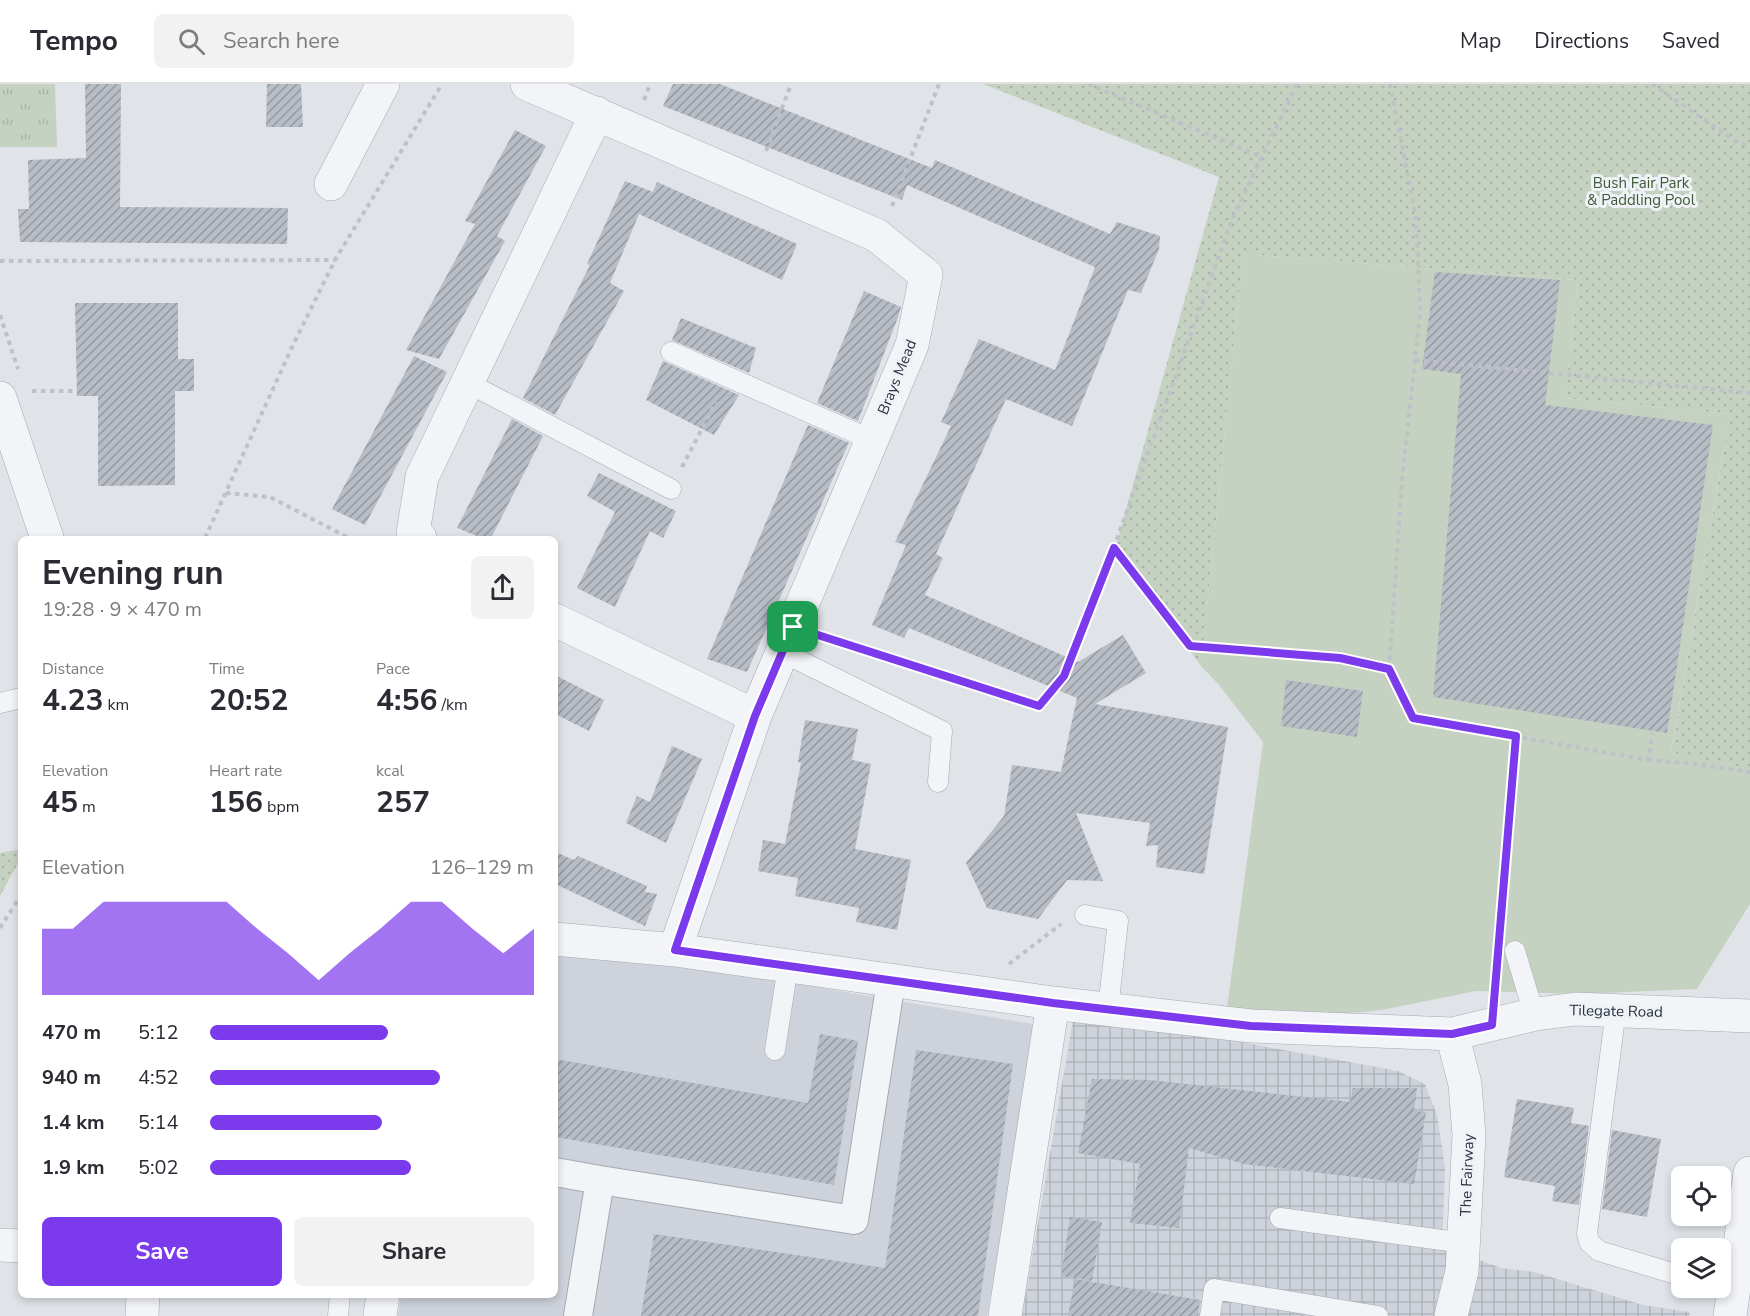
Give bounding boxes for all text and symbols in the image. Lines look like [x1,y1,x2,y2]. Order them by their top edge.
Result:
search box [154,14,574,68]
text: Tempo [30,22,118,60]
icon: search [175,25,208,58]
text: Search here [223,26,339,56]
text: Map [1460,27,1501,55]
text: Directions [1534,27,1629,55]
text: Saved [1662,27,1720,55]
park label: Bush Fair Park & Paddling Pool [1587,173,1696,210]
street label: Brays Mead [873,336,921,418]
text: Evening run [42,551,224,596]
button: share [471,556,534,619]
text: 19:28 · 9 × 470 m [42,596,202,623]
pin [767,601,818,652]
icon: arrive [776,610,809,643]
text: Distance [42,658,104,680]
text: Time [209,658,245,680]
text: Pace [376,658,410,680]
text: 4.23 [42,680,103,721]
text: 20:52 [209,680,288,721]
text: 4:56 [376,680,437,721]
text: km [103,694,129,716]
text: /km [437,694,468,716]
text: Elevation [42,760,108,782]
text: Heart rate [209,760,282,782]
text: kcal [376,760,404,782]
text: 45 [42,782,78,823]
text: 156 [209,782,263,823]
text: 257 [376,782,430,823]
text: m [78,796,96,818]
text: bpm [263,796,299,818]
text: Elevation [42,854,125,881]
text: 126–129 m [430,854,534,881]
street label: Tilegate Road [1569,1000,1663,1022]
text: 470 m [42,1019,101,1046]
text: 5:12 [138,1019,179,1046]
text: 940 m [42,1064,101,1091]
text: 4:52 [138,1064,179,1091]
text: 1.4 km [42,1109,105,1136]
text: 5:14 [138,1109,179,1136]
street label: The Fairway [1456,1133,1478,1217]
text: 1.9 km [42,1154,105,1181]
text: 5:02 [138,1154,179,1181]
map controls [1671,1166,1731,1298]
button: locate [1671,1166,1731,1226]
button: Save [42,1217,282,1286]
button: Share [294,1217,534,1286]
button: layers [1671,1238,1731,1298]

